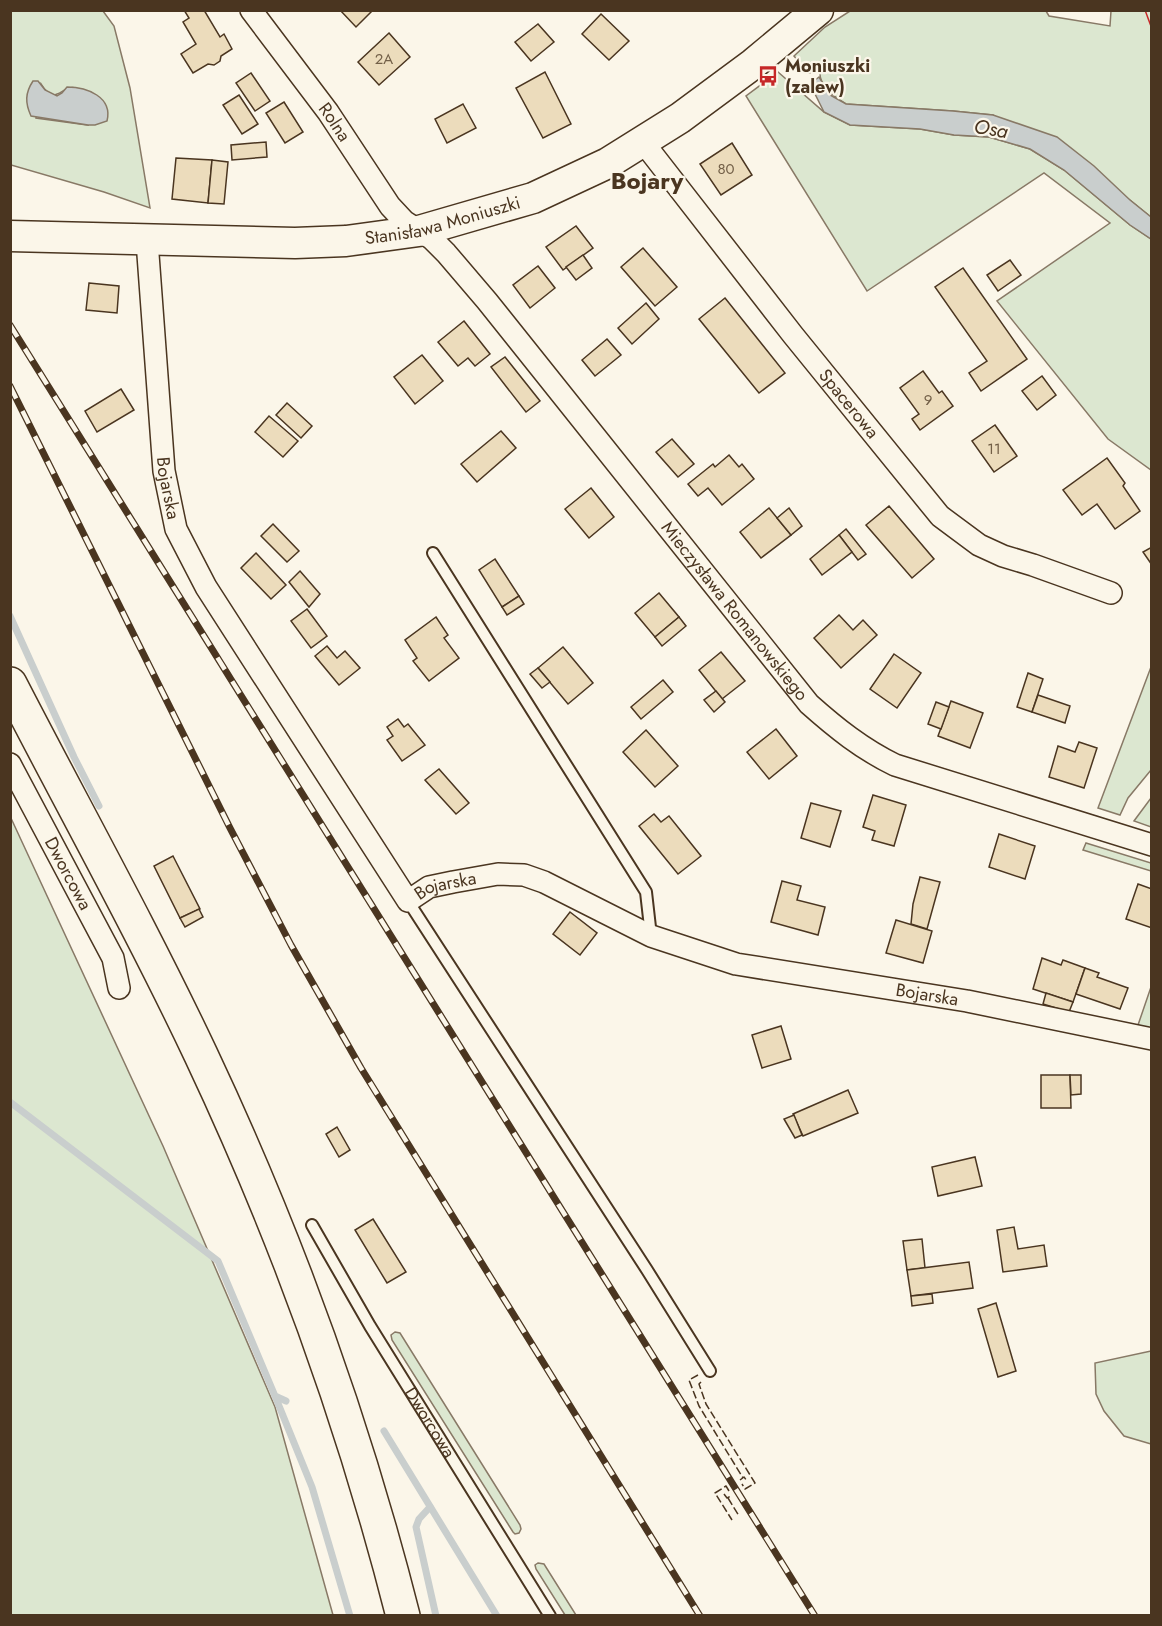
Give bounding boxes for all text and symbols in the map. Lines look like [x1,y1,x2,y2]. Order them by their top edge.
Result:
house number: 2A [375,48,393,70]
place label: Moniuszki (zalew) [785,53,870,100]
bus stop icon: Moniuszki (zalew) [756,64,780,88]
street label: Rolna [312,97,357,147]
water label: Osa [972,112,1010,146]
house number: 80 [717,158,735,180]
district label: Bojary [611,163,684,198]
street label: Stanisława Moniuszki [363,189,523,251]
street label: Spacerowa [813,363,885,444]
house number: 9 [924,389,932,411]
house number: 11 [987,438,1001,460]
street label: Bojarska [150,456,187,522]
street label: Mieczysława Romanowskiego [655,516,815,706]
street label: Dworcowa [38,832,98,915]
street label: Bojarska [409,865,478,906]
street label: Bojarska [894,977,960,1012]
street label: Dworcowa [398,1382,462,1463]

